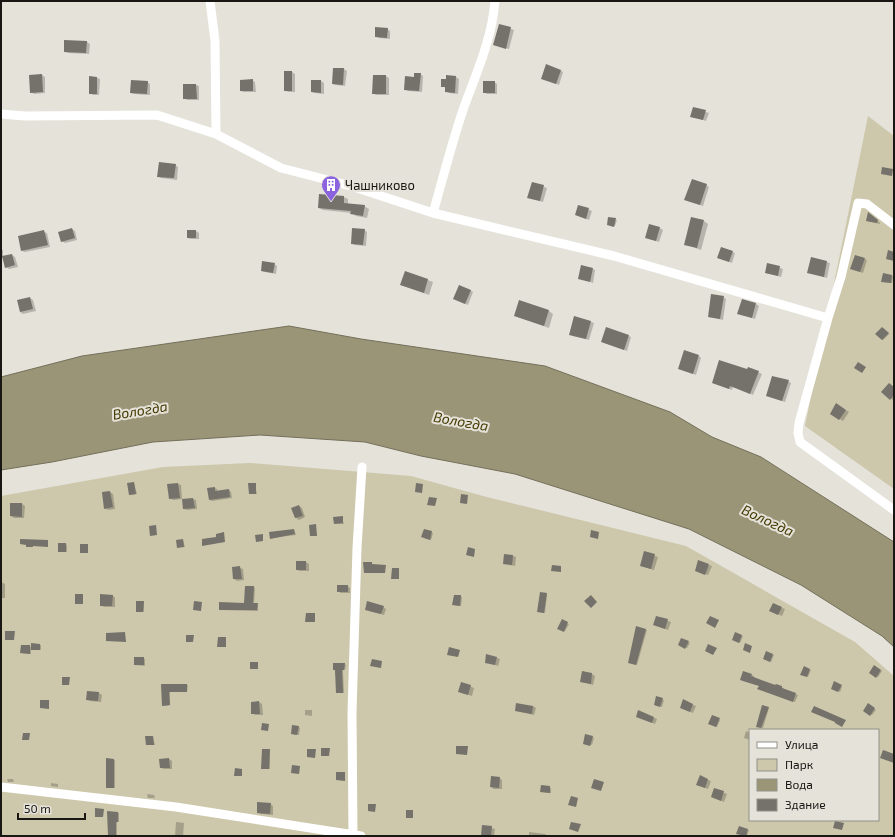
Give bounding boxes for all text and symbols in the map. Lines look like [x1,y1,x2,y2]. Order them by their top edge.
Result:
building icon: Чашниково [320,174,342,202]
place label: Чашниково [345,177,415,193]
water label: Вологда [111,397,169,423]
water label: Вологда [432,408,490,434]
water label: Вологда [739,501,797,539]
legend [749,729,879,821]
text: Улица [785,737,818,751]
text: Парк [785,757,814,771]
text: Вода [785,777,813,791]
scale bar [18,795,85,821]
text: Здание [785,797,826,811]
text: 50 m [24,801,51,815]

